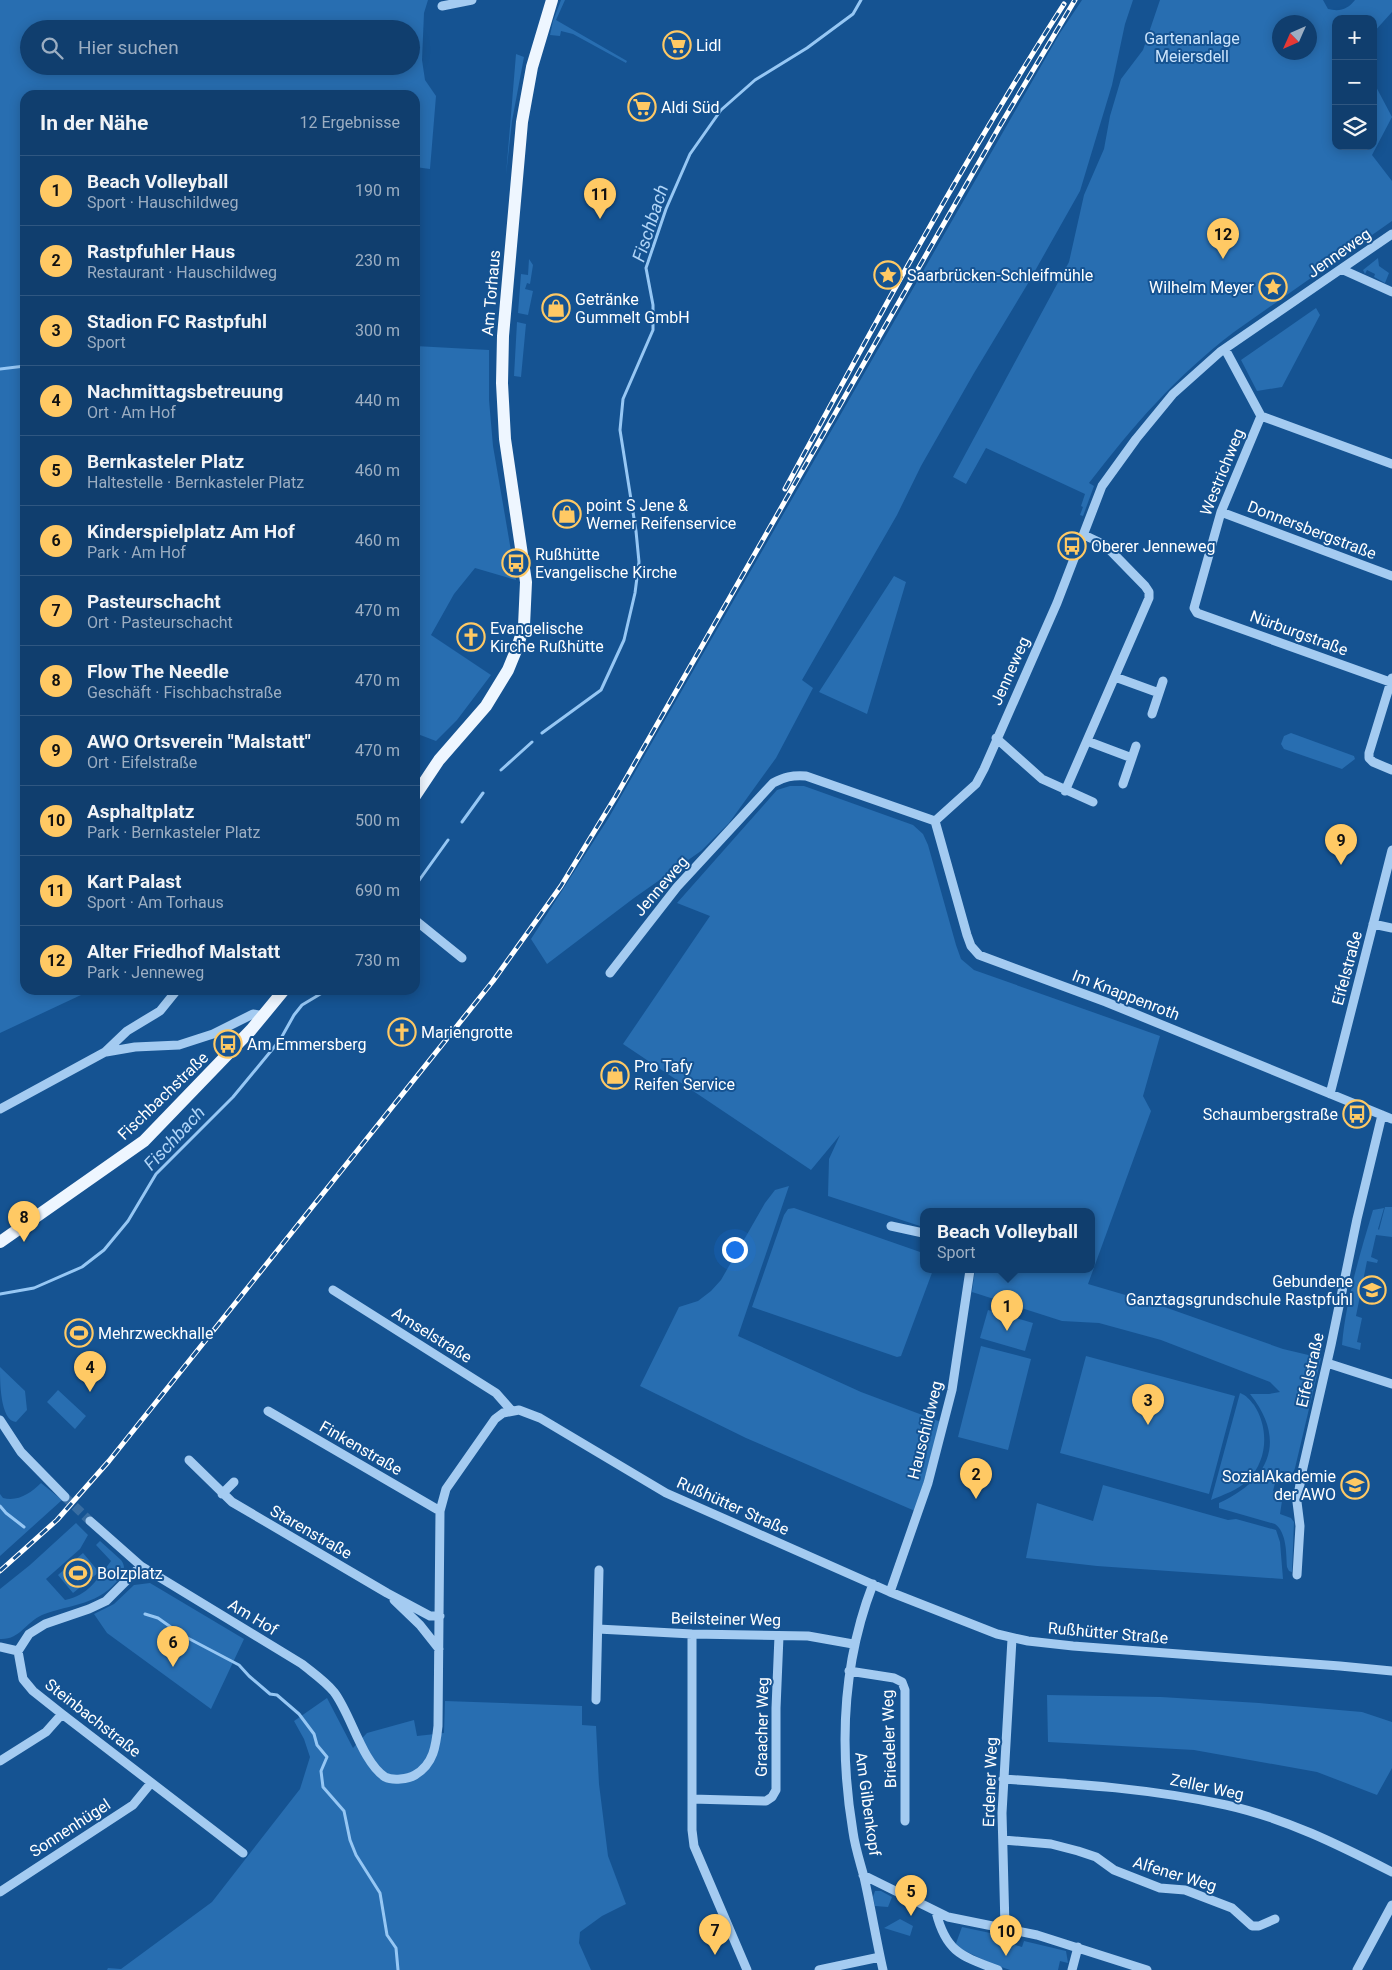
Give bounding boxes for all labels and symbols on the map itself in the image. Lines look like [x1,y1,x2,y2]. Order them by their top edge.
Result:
north arrow [1272,15,1317,60]
park label: Gartenanlage Meiersdell [1144,29,1240,66]
supermarket icon: Lidl [662,30,692,60]
place label: Lidl [696,36,721,55]
supermarket icon: Aldi Süd [627,92,657,122]
place label: Aldi Süd [661,98,720,117]
pin: 11 [584,178,616,219]
water label: Fischbach [628,182,672,264]
pin: 12 [1207,218,1239,259]
street label: Jenneweg [1304,224,1374,282]
street label: Am Torhaus [478,249,504,337]
place icon: Saarbrücken-Schleifmühle [873,260,903,290]
place label: Saarbrücken-Schleifmühle [907,266,1093,285]
place icon: Wilhelm Meyer [1258,272,1288,302]
place label: Wilhelm Meyer [1149,278,1255,297]
place label: Getränke Gummelt GmbH [575,290,690,327]
shop icon: Getränke Gummelt GmbH [541,293,571,323]
street label: Westrichweg [1196,426,1248,518]
place label: point S Jene & Werner Reifenservice [586,496,736,533]
street label: Donnersbergstraße [1245,497,1379,563]
shop icon: point S Jene & Werner Reifenservice [552,499,582,529]
bus stop icon: Oberer Jenneweg [1057,531,1087,561]
place label: Oberer Jenneweg [1091,537,1216,556]
place label: Rußhütte Evangelische Kirche [535,545,677,582]
bus stop icon: Rußhütte Evangelische Kirche [501,548,531,578]
street label: Nürburgstraße [1247,606,1351,660]
place label: Evangelische Kirche Rußhütte [490,619,604,656]
church icon: Evangelische Kirche Rußhütte [456,622,486,652]
street label: Jenneweg [986,634,1034,708]
pin: 9 [1325,824,1357,865]
street label: Jenneweg [630,852,692,920]
street label: Eifelstraße [1328,929,1366,1007]
street label: Im Knappenroth [1070,966,1182,1024]
church icon: Mariengrotte [387,1017,417,1047]
place label: Mariengrotte [421,1023,513,1042]
bus stop icon: Am Emmersberg [213,1029,243,1059]
place label: Am Emmersberg [247,1035,366,1054]
street label: Fischbachstraße [114,1048,212,1144]
place label: Pro Tafy Reifen Service [634,1057,735,1094]
shop icon: Pro Tafy Reifen Service [600,1060,630,1090]
bus stop icon: Schaumbergstraße [1342,1099,1372,1129]
water label: Fischbach [139,1101,209,1175]
place label: Schaumbergstraße [1203,1105,1338,1124]
pin: 8 [8,1201,40,1242]
your location [722,1237,748,1263]
place label: Gebundene Ganztagsgrundschule Rastpfuhl [1126,1272,1353,1309]
school or university icon: Gebundene Ganztagsgrundschule Rastpfuhl [1357,1275,1387,1305]
pin: 1 [991,1290,1023,1331]
street label: Amselstraße [389,1303,475,1367]
sports icon: Mehrzweckhalle [64,1318,94,1348]
place label: Mehrzweckhalle [98,1324,213,1343]
street label: Eifelstraße [1292,1331,1328,1409]
pin: 4 [74,1351,106,1392]
street label: Hauschildweg [904,1379,946,1481]
pin: 3 [1132,1384,1164,1425]
street label: Finkenstraße [316,1417,406,1479]
pin: 2 [960,1458,992,1499]
place label: SozialAkademie der AWO [1222,1467,1336,1504]
school or university icon: SozialAkademie der AWO [1340,1470,1370,1500]
street label: Rußhütter Straße [674,1473,792,1539]
street label: Starenstraße [267,1501,355,1563]
sports icon: Bolzplatz [63,1558,93,1588]
place label: Bolzplatz [97,1564,163,1583]
street label: Am Hof [225,1595,282,1639]
street label: Beilsteiner Weg [671,1609,781,1629]
street label: Rußhütter Straße [1047,1618,1169,1648]
pin: 6 [157,1626,189,1667]
street label: Steinbachstraße [41,1675,145,1761]
street label: Graacher Weg [752,1677,772,1777]
street label: Briedeler Weg [878,1689,900,1789]
street label: Erdener Weg [979,1737,1001,1827]
street label: Am Gilbenkopf [851,1751,885,1858]
street label: Zeller Weg [1168,1770,1246,1804]
street label: Sonnenhügel [26,1795,114,1861]
street label: Alfener Weg [1131,1852,1219,1896]
pin: 5 [895,1875,927,1916]
pin: 7 [699,1914,731,1955]
pin: 10 [990,1915,1022,1956]

